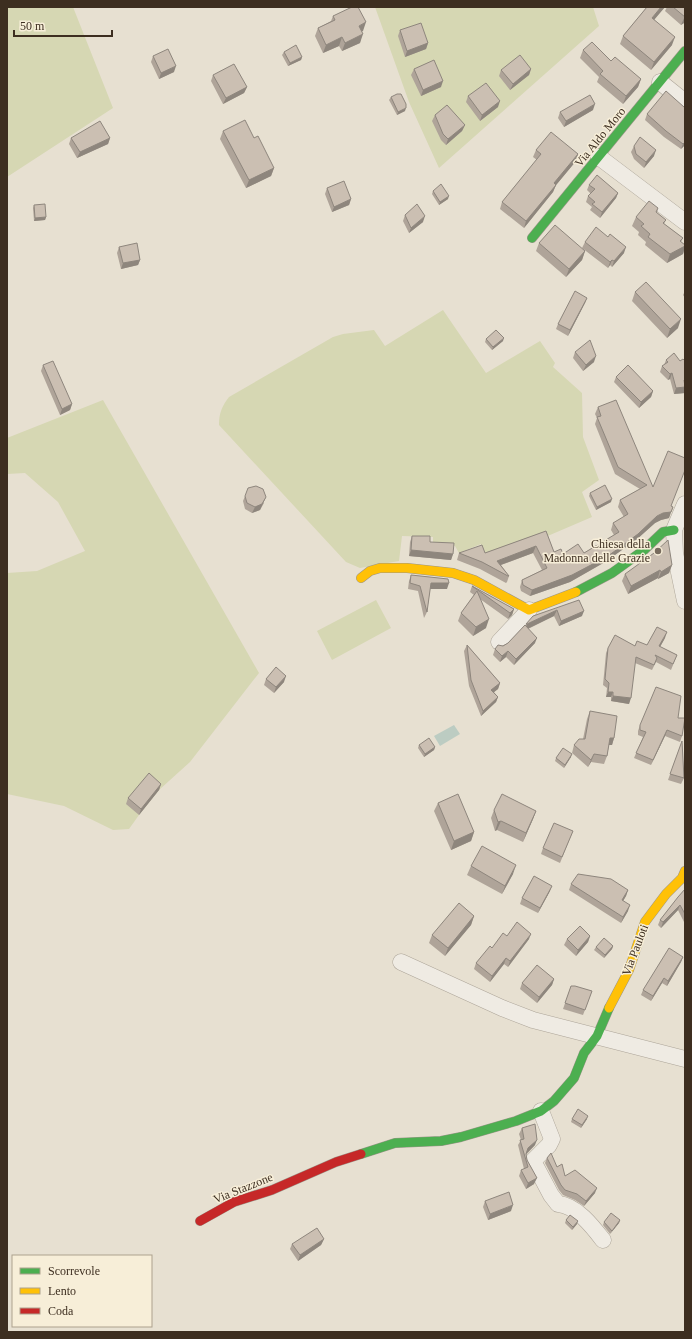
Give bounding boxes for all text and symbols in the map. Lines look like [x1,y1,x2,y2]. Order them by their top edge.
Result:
scale bar [14,12,112,38]
text: 50 m [20,19,45,33]
street label: Via Aldo Moro [572,104,628,170]
place label: Chiesa della Madonna delle Grazie [543,537,651,565]
marker: Chiesa della Madonna delle Grazie [653,546,663,556]
street label: Via Pauloti [619,922,651,978]
street label: Via Stazzone [211,1170,275,1206]
legend [12,1255,152,1327]
text: Scorrevole [48,1264,100,1278]
text: Lento [48,1284,76,1298]
text: Coda [48,1304,74,1318]

